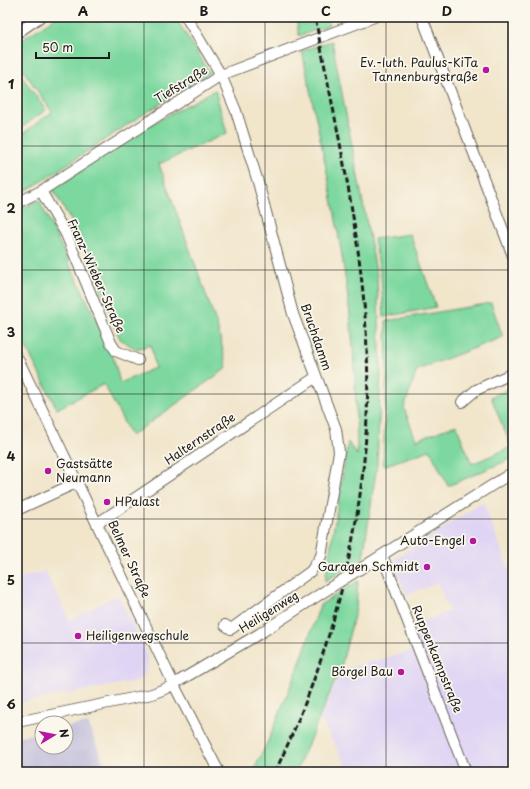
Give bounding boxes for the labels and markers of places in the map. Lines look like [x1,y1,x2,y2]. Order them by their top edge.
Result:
place label: Ev.-luth. Paulus-KiTa Tannenburgstraße [360,53,478,85]
marker: Ev.-luth. Paulus-KiTa Tannenburgstraße [481,65,491,75]
place label: Gastsätte Neumann [56,454,113,486]
marker: Gastsätte Neumann [43,466,53,476]
place label: HPalast [115,492,160,510]
marker: HPalast [102,497,112,507]
place label: Auto-Engel [400,531,465,549]
marker: Auto-Engel [468,536,478,546]
place label: Garagen Schmidt [318,557,419,575]
marker: Garagen Schmidt [422,562,432,572]
place label: Heiligenwegschule [86,626,189,644]
marker: Heiligenwegschule [73,631,83,641]
place label: Börgel Bau [331,662,393,680]
marker: Börgel Bau [396,667,406,677]

